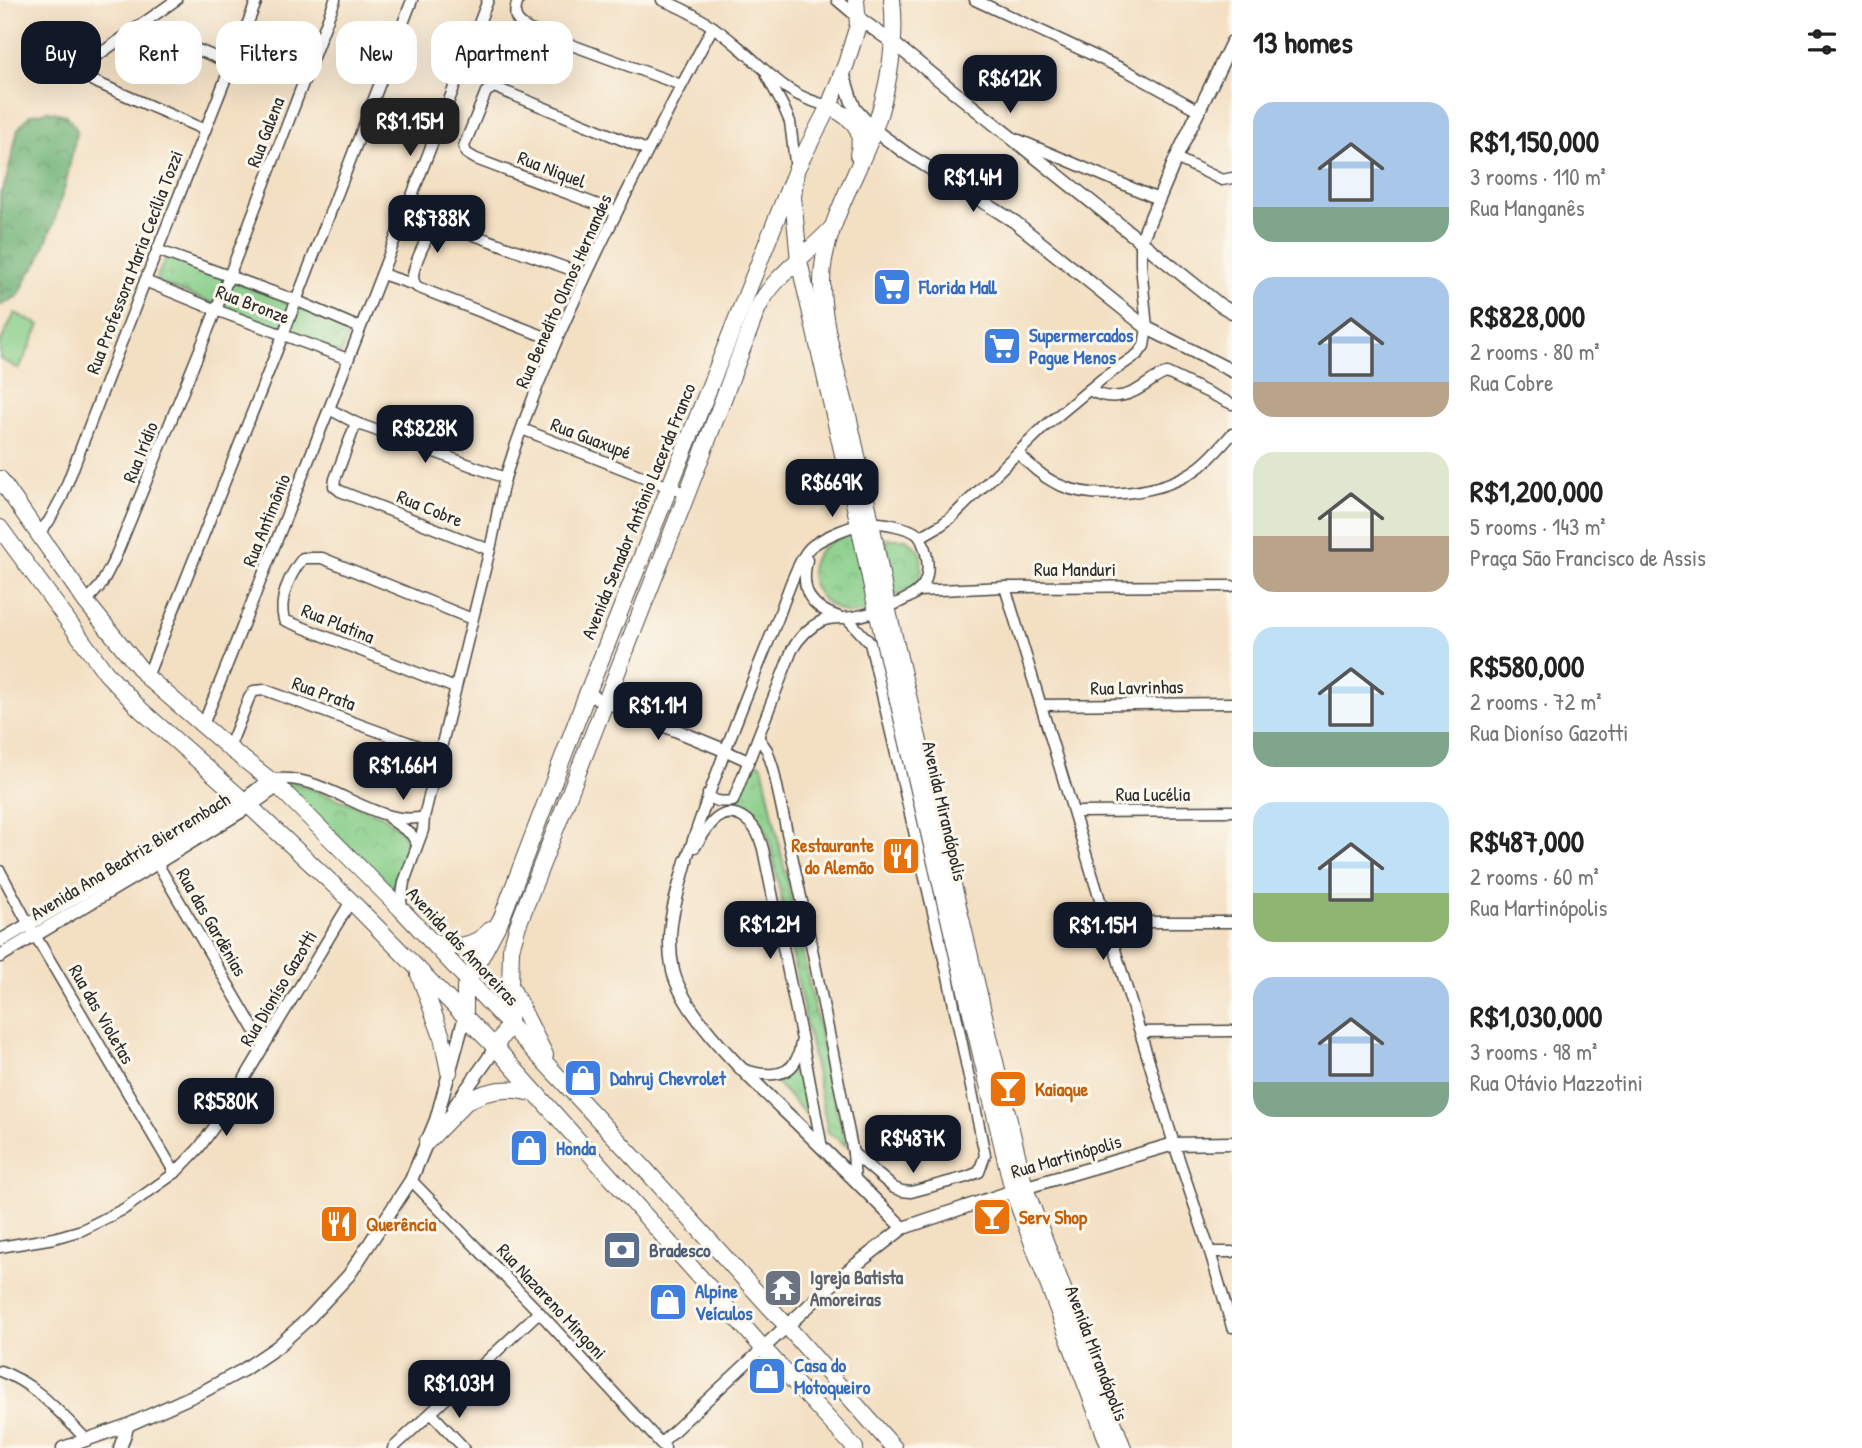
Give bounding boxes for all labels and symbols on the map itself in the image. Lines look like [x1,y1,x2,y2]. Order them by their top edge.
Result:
pin: R$612K [953,55,1067,115]
street label: Rua Galena [240,93,290,171]
pin: R$1.15M [345,99,475,158]
street label: Rua Niquel [514,144,591,194]
street label: Rua Professora Maria Cecília Tozzi [79,146,189,378]
pin: R$1.4M [916,154,1030,214]
street label: Rua Benedito Olmos Hernandes [508,190,618,392]
pin: R$788K [380,196,494,255]
supermarket icon: Florida Mall [871,266,913,308]
place label: Florida Mall [918,274,997,300]
street label: Rua Bronze [212,278,294,330]
place label: Supermercados Pague Menos [1029,322,1134,371]
supermarket icon: Supermercados Pague Menos [981,325,1023,367]
street label: Avenida Senador Antônio Lacerda Franco [575,379,702,643]
pin: R$828K [368,406,482,465]
street label: Rua Guaxupé [547,411,635,465]
street label: Rua Irídio [116,417,164,486]
pin: R$669K [775,460,889,519]
street label: Rua Antimônio [236,469,296,570]
street label: Rua Cobre [393,483,467,533]
street label: Rua Manduri [1034,556,1116,582]
street label: Rua Platina [298,597,379,650]
street label: Rua Prata [289,670,360,717]
street label: Rua Lavrinhas [1090,673,1184,701]
pin: R$1.1M [601,682,715,742]
street label: Avenida Mirandópolis [916,738,974,884]
pin: R$1.66M [338,742,468,802]
street label: Rua Lucélia [1116,781,1191,807]
street label: Avenida Ana Beatriz Bierrembach [25,786,235,926]
place label: Restaurante do Alemão [791,832,874,880]
restaurant icon: Restaurante do Alemão [880,835,922,877]
street label: Rua das Gardênias [170,863,254,981]
street label: Avenida das Amoreiras [401,881,525,1011]
pin: R$1.2M [713,902,827,961]
pin: R$1.15M [1038,902,1168,962]
street label: Rua Dioníso Gazotti [233,925,323,1051]
street label: Rua das Violetas [63,959,141,1069]
shop icon: Dahruj Chevrolet [562,1057,604,1099]
place label: Dahruj Chevrolet [610,1065,727,1091]
bar icon: Kaiaque [987,1068,1029,1110]
place label: Kaiaque [1035,1076,1088,1103]
pin: R$580K [169,1078,283,1138]
pin: R$487K [856,1116,970,1175]
shop icon: Honda [508,1127,550,1169]
street label: Rua Martinópolis [1008,1128,1124,1184]
place label: Honda [556,1135,597,1161]
bar icon: Serv Shop [971,1196,1013,1238]
restaurant icon: Querência [318,1203,360,1245]
place label: Serv Shop [1019,1204,1088,1231]
place label: Querência [366,1211,437,1237]
bank icon: Bradesco [601,1229,643,1271]
street label: Rua Nazareno Mingoni [491,1237,613,1365]
place label: Bradesco [649,1237,711,1263]
place label: Igreja Batista Amoreiras [810,1264,904,1312]
temple icon: Igreja Batista Amoreiras [762,1267,804,1309]
place label: Alpine Veículos [695,1278,753,1326]
shop icon: Alpine Veículos [647,1281,689,1323]
street label: Avenida Mirandópolis [1059,1282,1135,1424]
place label: Casa do Motoqueiro [794,1352,871,1401]
shop icon: Casa do Motoqueiro [746,1355,788,1397]
pin: R$1.03M [394,1360,524,1420]

